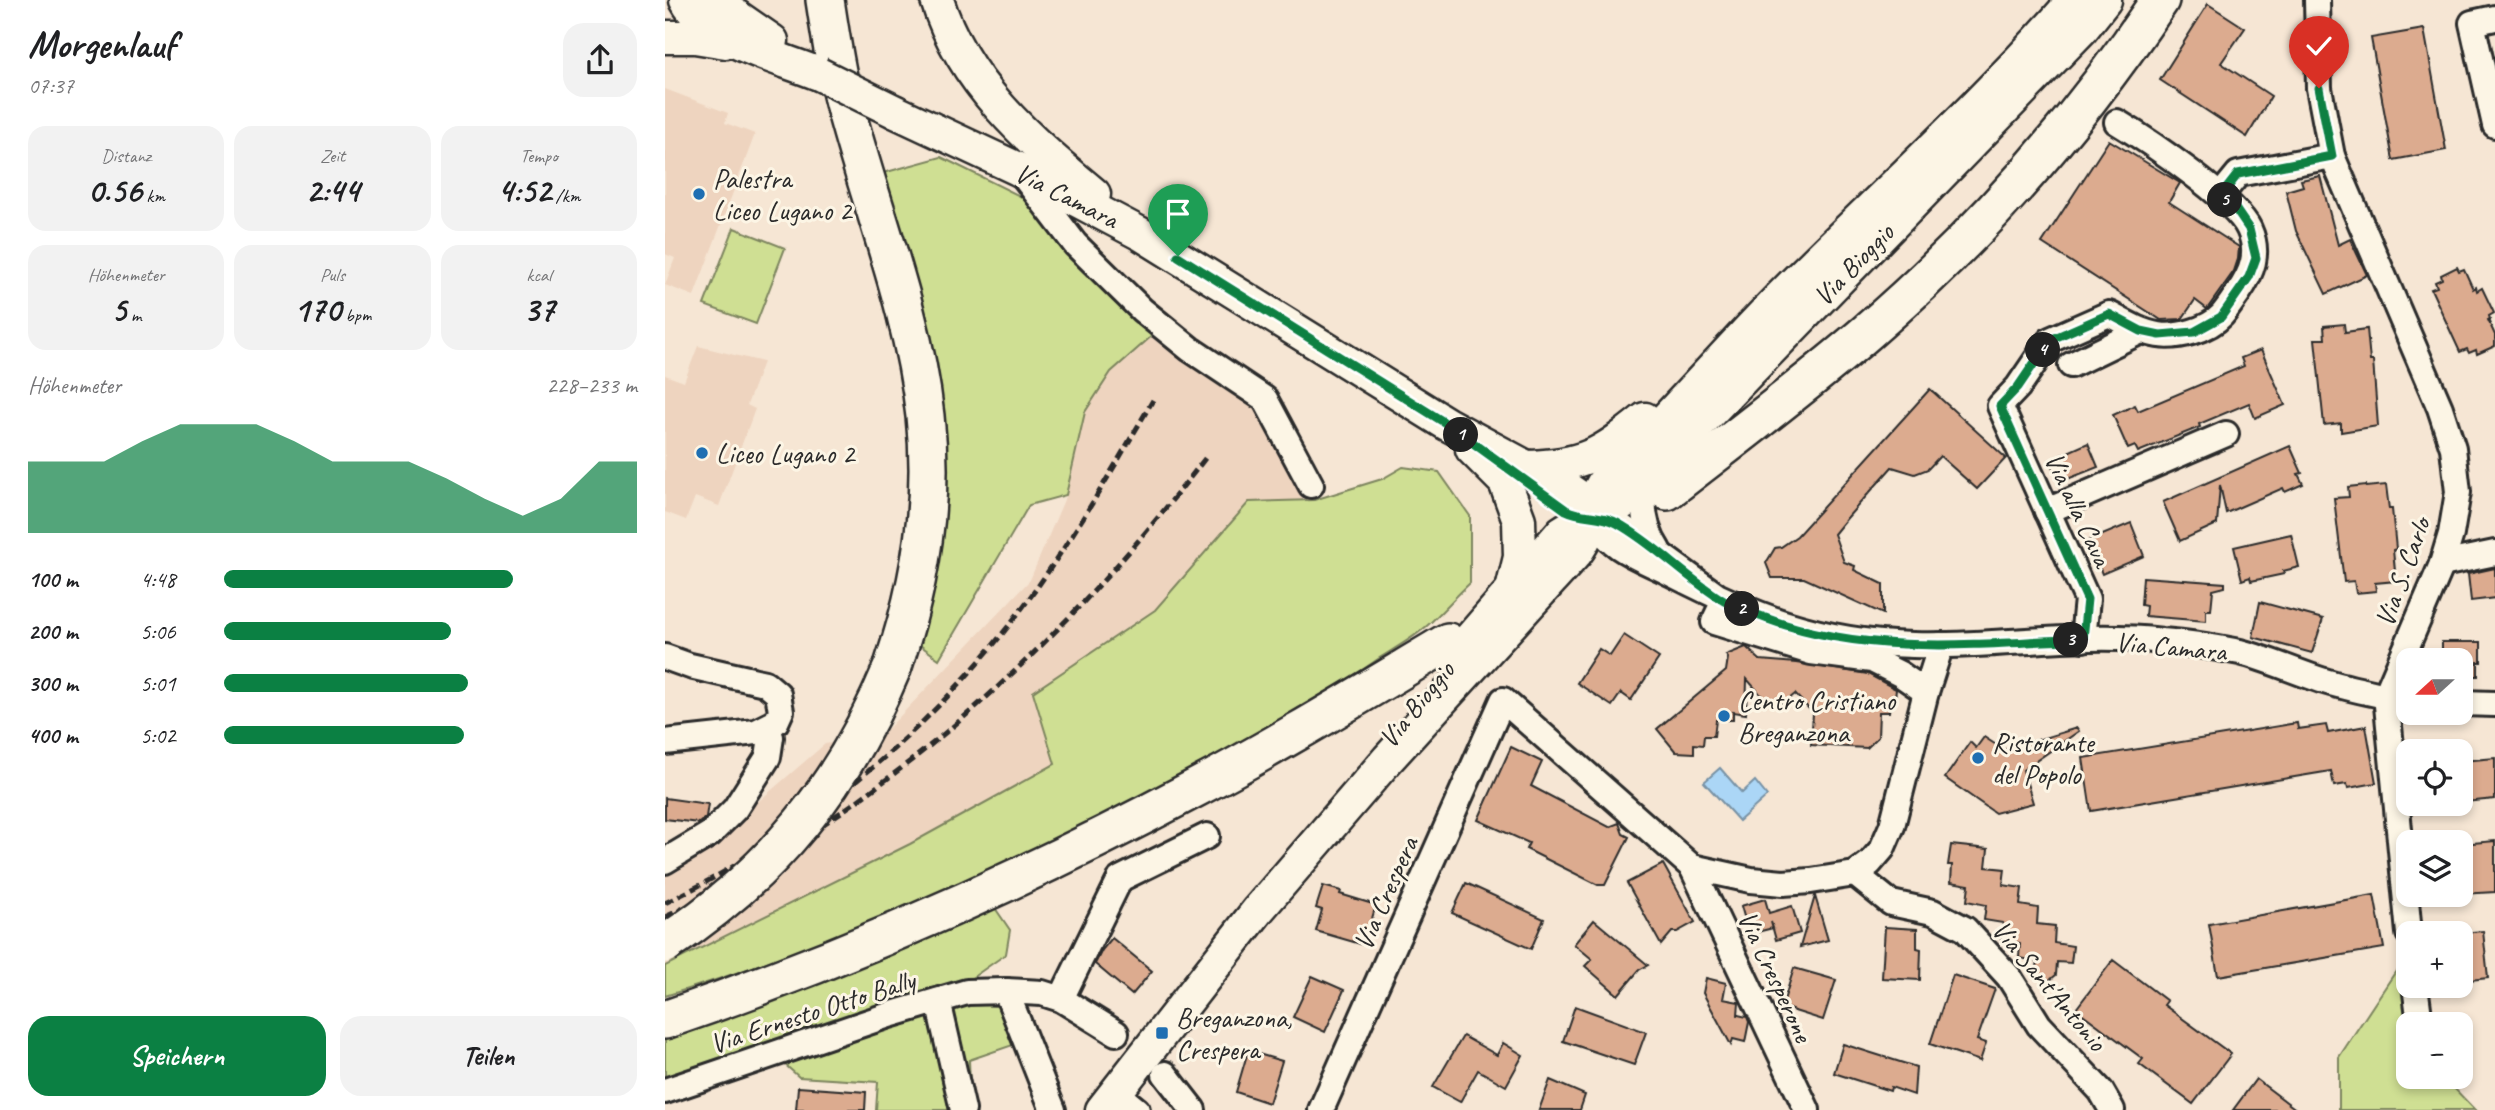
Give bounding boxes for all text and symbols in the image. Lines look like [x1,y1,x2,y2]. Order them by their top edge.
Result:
pin [2289,16,2349,88]
text: Morgenlauf [28,21,175,68]
button: share [563,23,637,97]
icon: check [2300,27,2338,65]
text: 07:37 [28,71,74,100]
text: Distanz [101,144,151,168]
text: Zeit [320,144,345,168]
text: Tempo [520,144,558,168]
street label: Via Camara [1009,155,1126,237]
place label: Palestra Liceo Lugano 2 [713,161,854,228]
text: 0.56 [87,168,142,213]
text: 2:44 [305,168,360,213]
text: 4:52 [497,168,551,213]
pin: 5 [2207,182,2243,218]
text: km [142,184,165,208]
text: /km [551,184,580,208]
pin [1148,184,1208,256]
marker: Palestra Liceo Lugano 2 [691,186,707,202]
text: 5 [2220,187,2229,211]
icon: arrive [1159,195,1197,233]
street label: Via Bioggio [1806,214,1903,313]
text: Höhenmeter [88,263,165,287]
text: Puls [320,263,345,287]
text: kcal [526,263,551,287]
text: 5 [111,287,126,332]
text: 170 [294,287,341,332]
text: 37 [523,287,555,332]
text: m [126,303,141,327]
text: bpm [341,303,371,327]
pin: 4 [2025,332,2061,368]
text: 4 [2038,337,2047,361]
text: Höhenmeter [28,371,121,400]
text: 228–233 m [546,371,637,400]
pin: 1 [1443,418,1479,452]
text: 1 [1456,422,1465,446]
place label: Liceo Lugano 2 [716,436,857,471]
marker: Liceo Lugano 2 [694,445,710,461]
street label: Via alla Cava [2037,446,2121,574]
street label: Via S. Carlo [2367,510,2439,631]
text: 100 m [28,565,78,594]
text: 4:48 [140,565,176,594]
pin: 2 [1725,592,1759,626]
text: 2 [1737,596,1746,620]
text: 200 m [28,617,78,646]
text: 5:06 [140,617,176,646]
pin: 3 [2053,622,2089,658]
street label: Via Camara [2114,624,2230,669]
text: 3 [2066,627,2075,651]
north arrow [2396,648,2473,724]
map controls [2396,648,2473,1089]
street label: Via Bioggio [1371,652,1463,755]
text: 300 m [28,669,78,698]
text: 5:01 [140,669,176,698]
place label: Centro Cristiano Breganzona [1738,683,1897,750]
marker: Centro Cristiano Breganzona [1716,708,1732,724]
text: 400 m [28,721,78,750]
text: 5:02 [140,721,176,750]
place label: Ristorante del Popolo [1992,725,2095,792]
button: locate [2396,739,2473,816]
marker: Ristorante del Popolo [1970,750,1986,766]
street label: Via Crespera [1345,830,1427,955]
button: layers [2396,830,2473,907]
street label: Via Cresperone [1730,905,1822,1049]
street label: Via Sant'Antonio [1985,913,2116,1060]
button: + [2396,921,2473,998]
street label: Via Ernesto Otto Bally [705,961,921,1061]
place label: Breganzona, Crespera [1176,1000,1293,1067]
button: − [2396,1012,2473,1089]
button: Speichern [28,1016,326,1096]
button: Teilen [340,1016,637,1096]
marker: Breganzona, Crespera [1154,1025,1170,1041]

